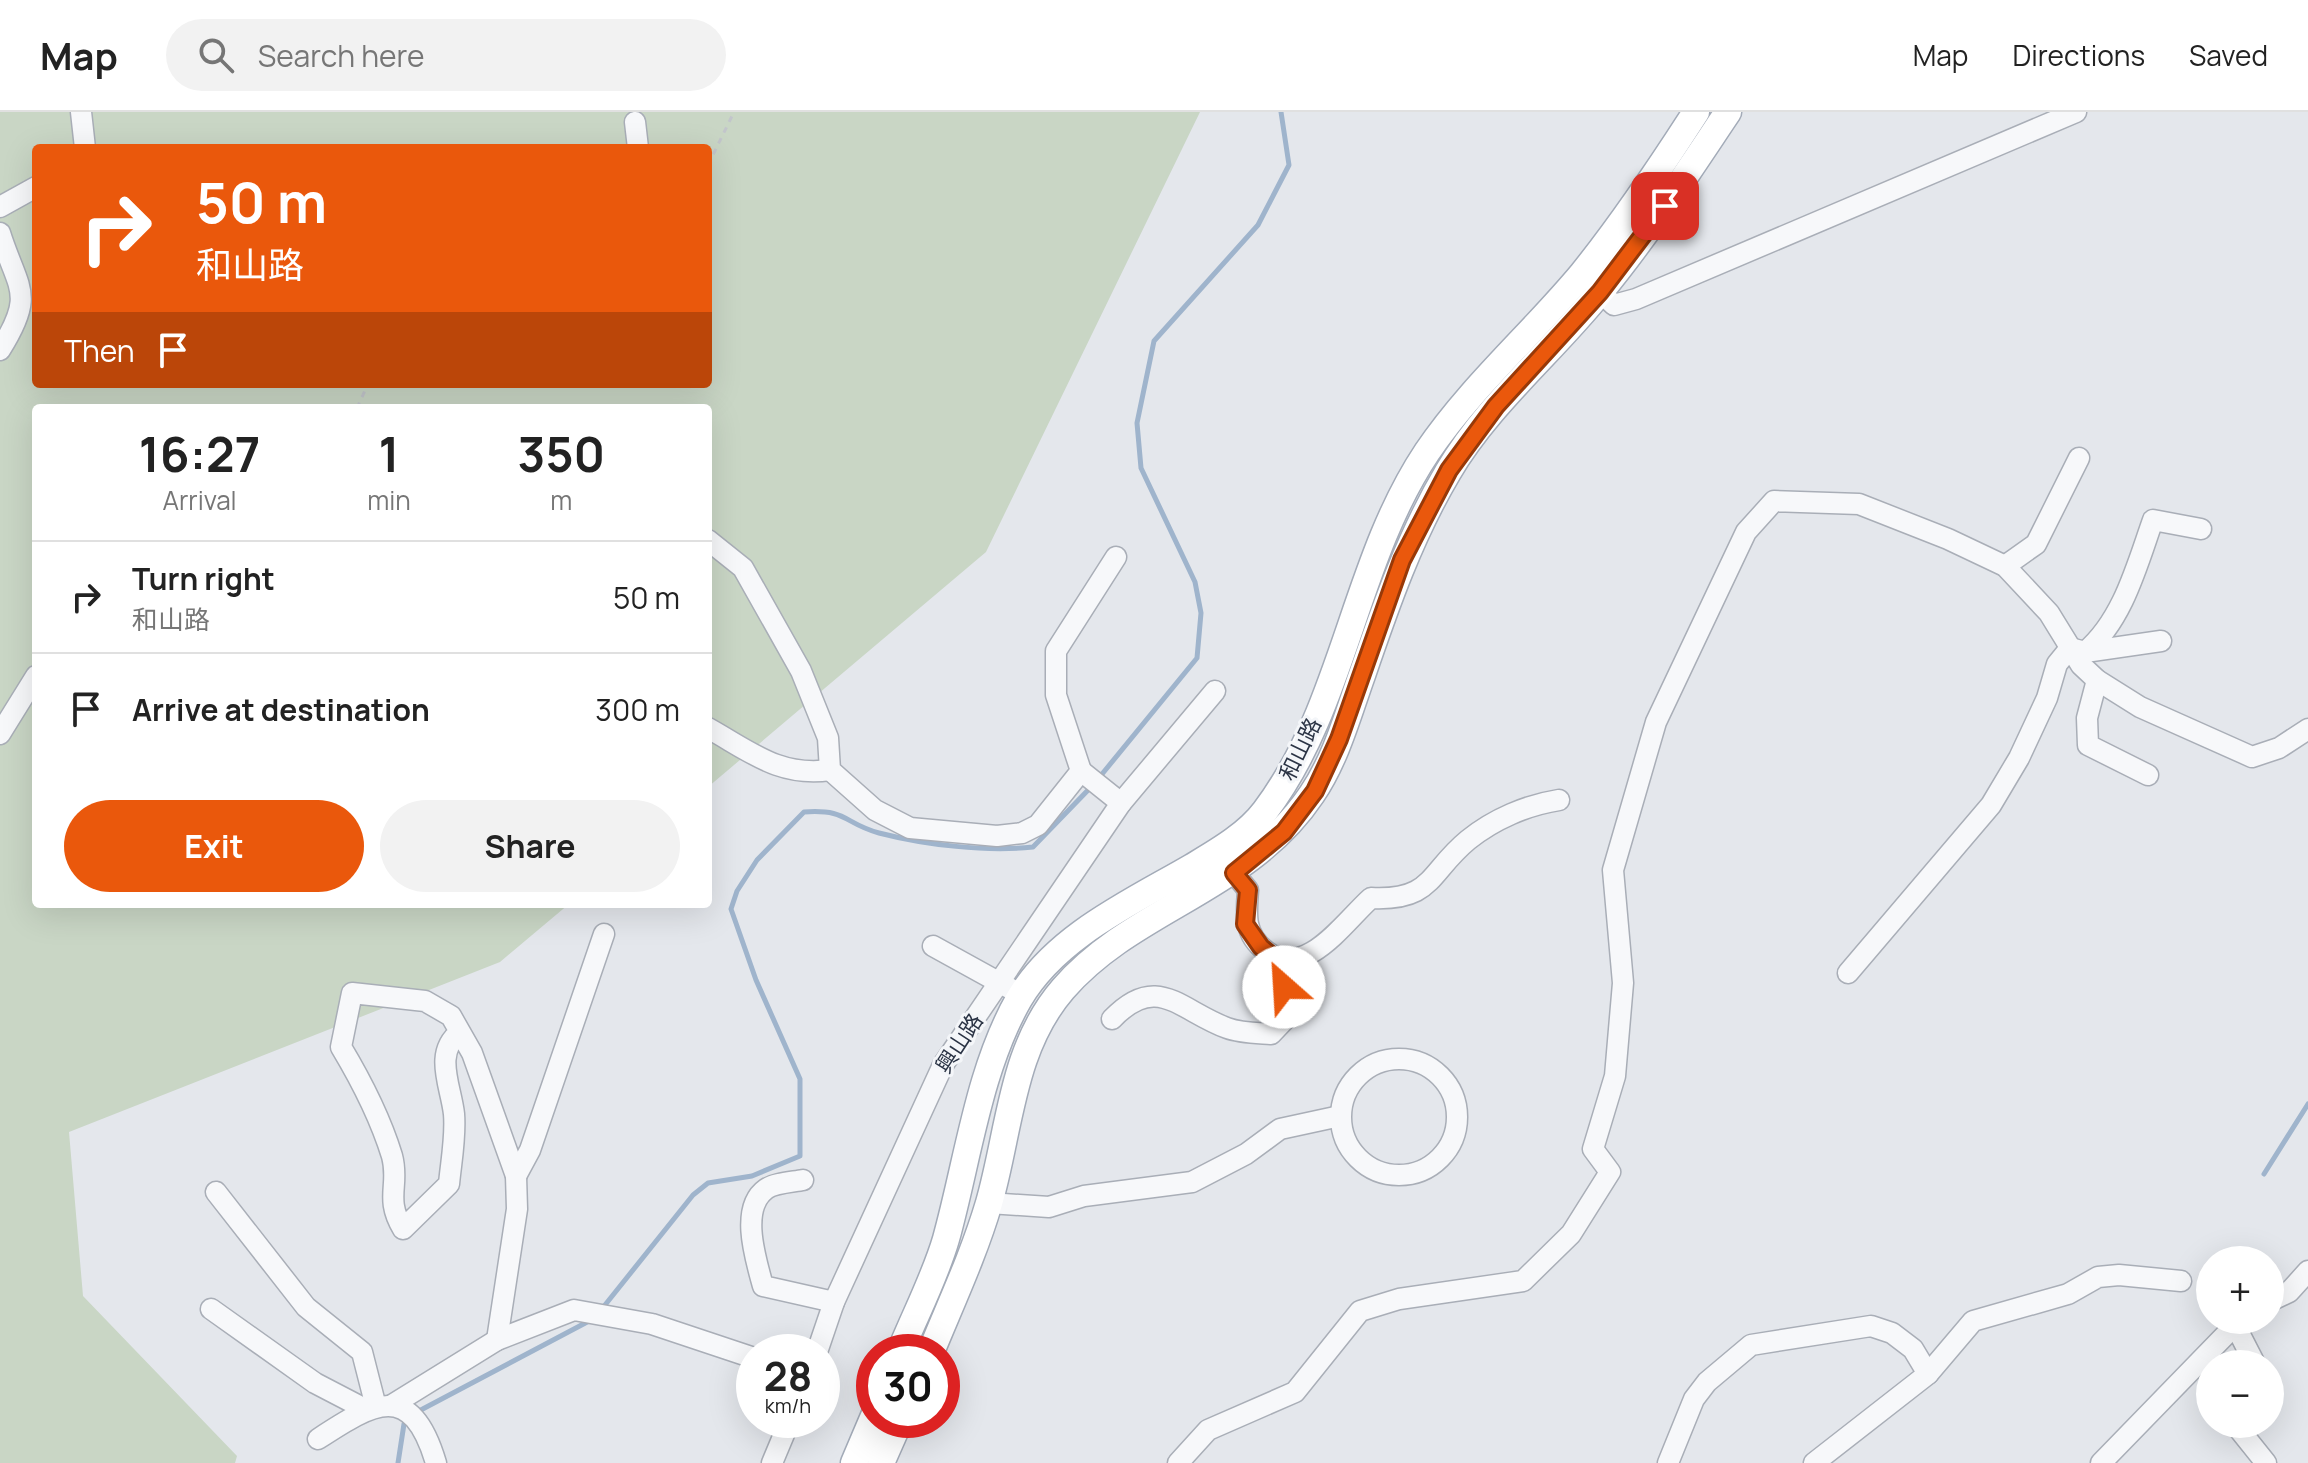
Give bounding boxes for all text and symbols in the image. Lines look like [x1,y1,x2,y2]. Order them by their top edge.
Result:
search box [166,19,726,91]
text: Map [40,29,118,81]
icon: search [194,33,238,77]
text: Search here [258,35,425,76]
text: Map [1913,36,1968,74]
text: Directions [2012,36,2145,74]
text: Saved [2189,36,2268,74]
text: 50 m [196,163,327,240]
pin [1631,172,1699,240]
icon: right [64,176,168,280]
icon: arrive [1643,184,1687,228]
text: 和山路 [196,240,304,289]
icon: arrive [151,328,195,372]
text: Then [64,330,135,371]
text: 16:27 [139,421,260,486]
text: 1 [378,421,399,486]
text: 350 [518,421,605,486]
text: Arrival [162,482,237,518]
text: min [367,482,411,518]
text: m [550,482,572,518]
text: Turn right [132,558,275,599]
icon: right [64,575,108,619]
text: 50 m [613,577,680,618]
text: 和山路 [132,601,210,637]
icon: arrive [64,687,108,731]
text: Arrive at destination [132,689,430,730]
text: 300 m [595,689,680,730]
street label: 和山路 [1272,713,1328,785]
button: Exit [64,800,364,892]
button: Share [380,800,680,892]
position arrow [1242,945,1326,1029]
street label: 興山路 [928,1007,990,1079]
map controls [2196,1246,2284,1438]
button: + [2196,1246,2284,1334]
speed limit sign: 30 [856,1334,960,1438]
text: 28 [764,1348,812,1403]
button: − [2196,1350,2284,1438]
text: km/h [765,1392,811,1419]

